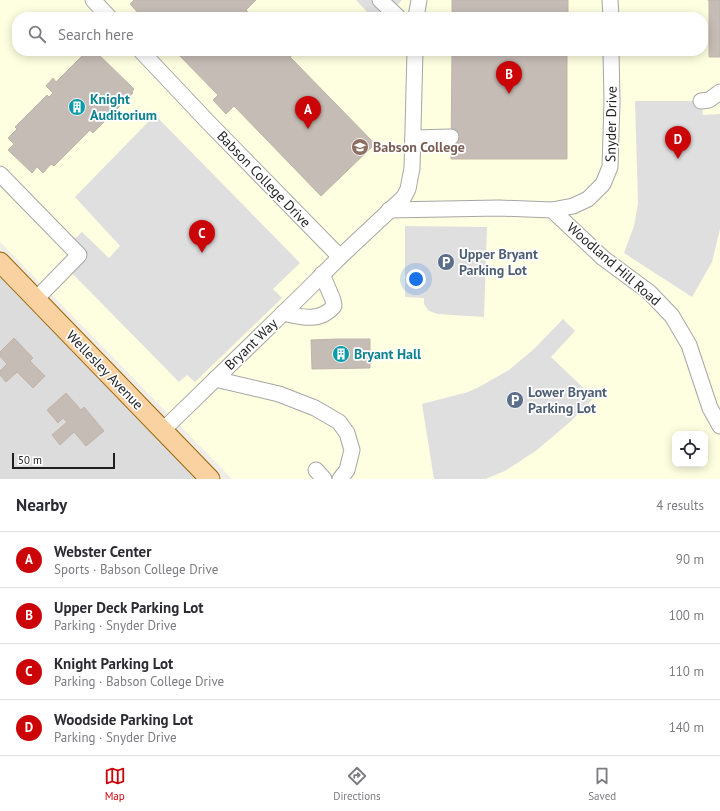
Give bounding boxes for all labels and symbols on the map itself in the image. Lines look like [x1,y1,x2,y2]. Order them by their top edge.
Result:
pin: B [496,61,522,94]
street label: Snyder Drive [601,86,621,162]
place label: Knight Auditorium [90,90,157,124]
pin: A [295,96,321,129]
building icon: Knight Auditorium [67,97,87,117]
pin: D [665,126,691,159]
street label: Babson College Drive [213,127,315,231]
school or university icon: Babson College [350,137,370,157]
place label: Babson College [373,138,465,156]
street label: Woodland Hill Road [563,218,665,310]
pin: C [189,220,215,253]
place label: Upper Bryant Parking Lot [459,245,538,279]
parking icon: Upper Bryant Parking Lot [436,252,456,272]
your location [406,269,426,289]
street label: Bryant Way [221,314,282,374]
street label: Wellesley Avenue [63,327,147,413]
building icon: Bryant Hall [331,344,351,364]
place label: Bryant Hall [354,345,422,363]
place label: Lower Bryant Parking Lot [528,383,607,417]
parking icon: Lower Bryant Parking Lot [505,390,525,410]
scale bar [12,451,115,470]

